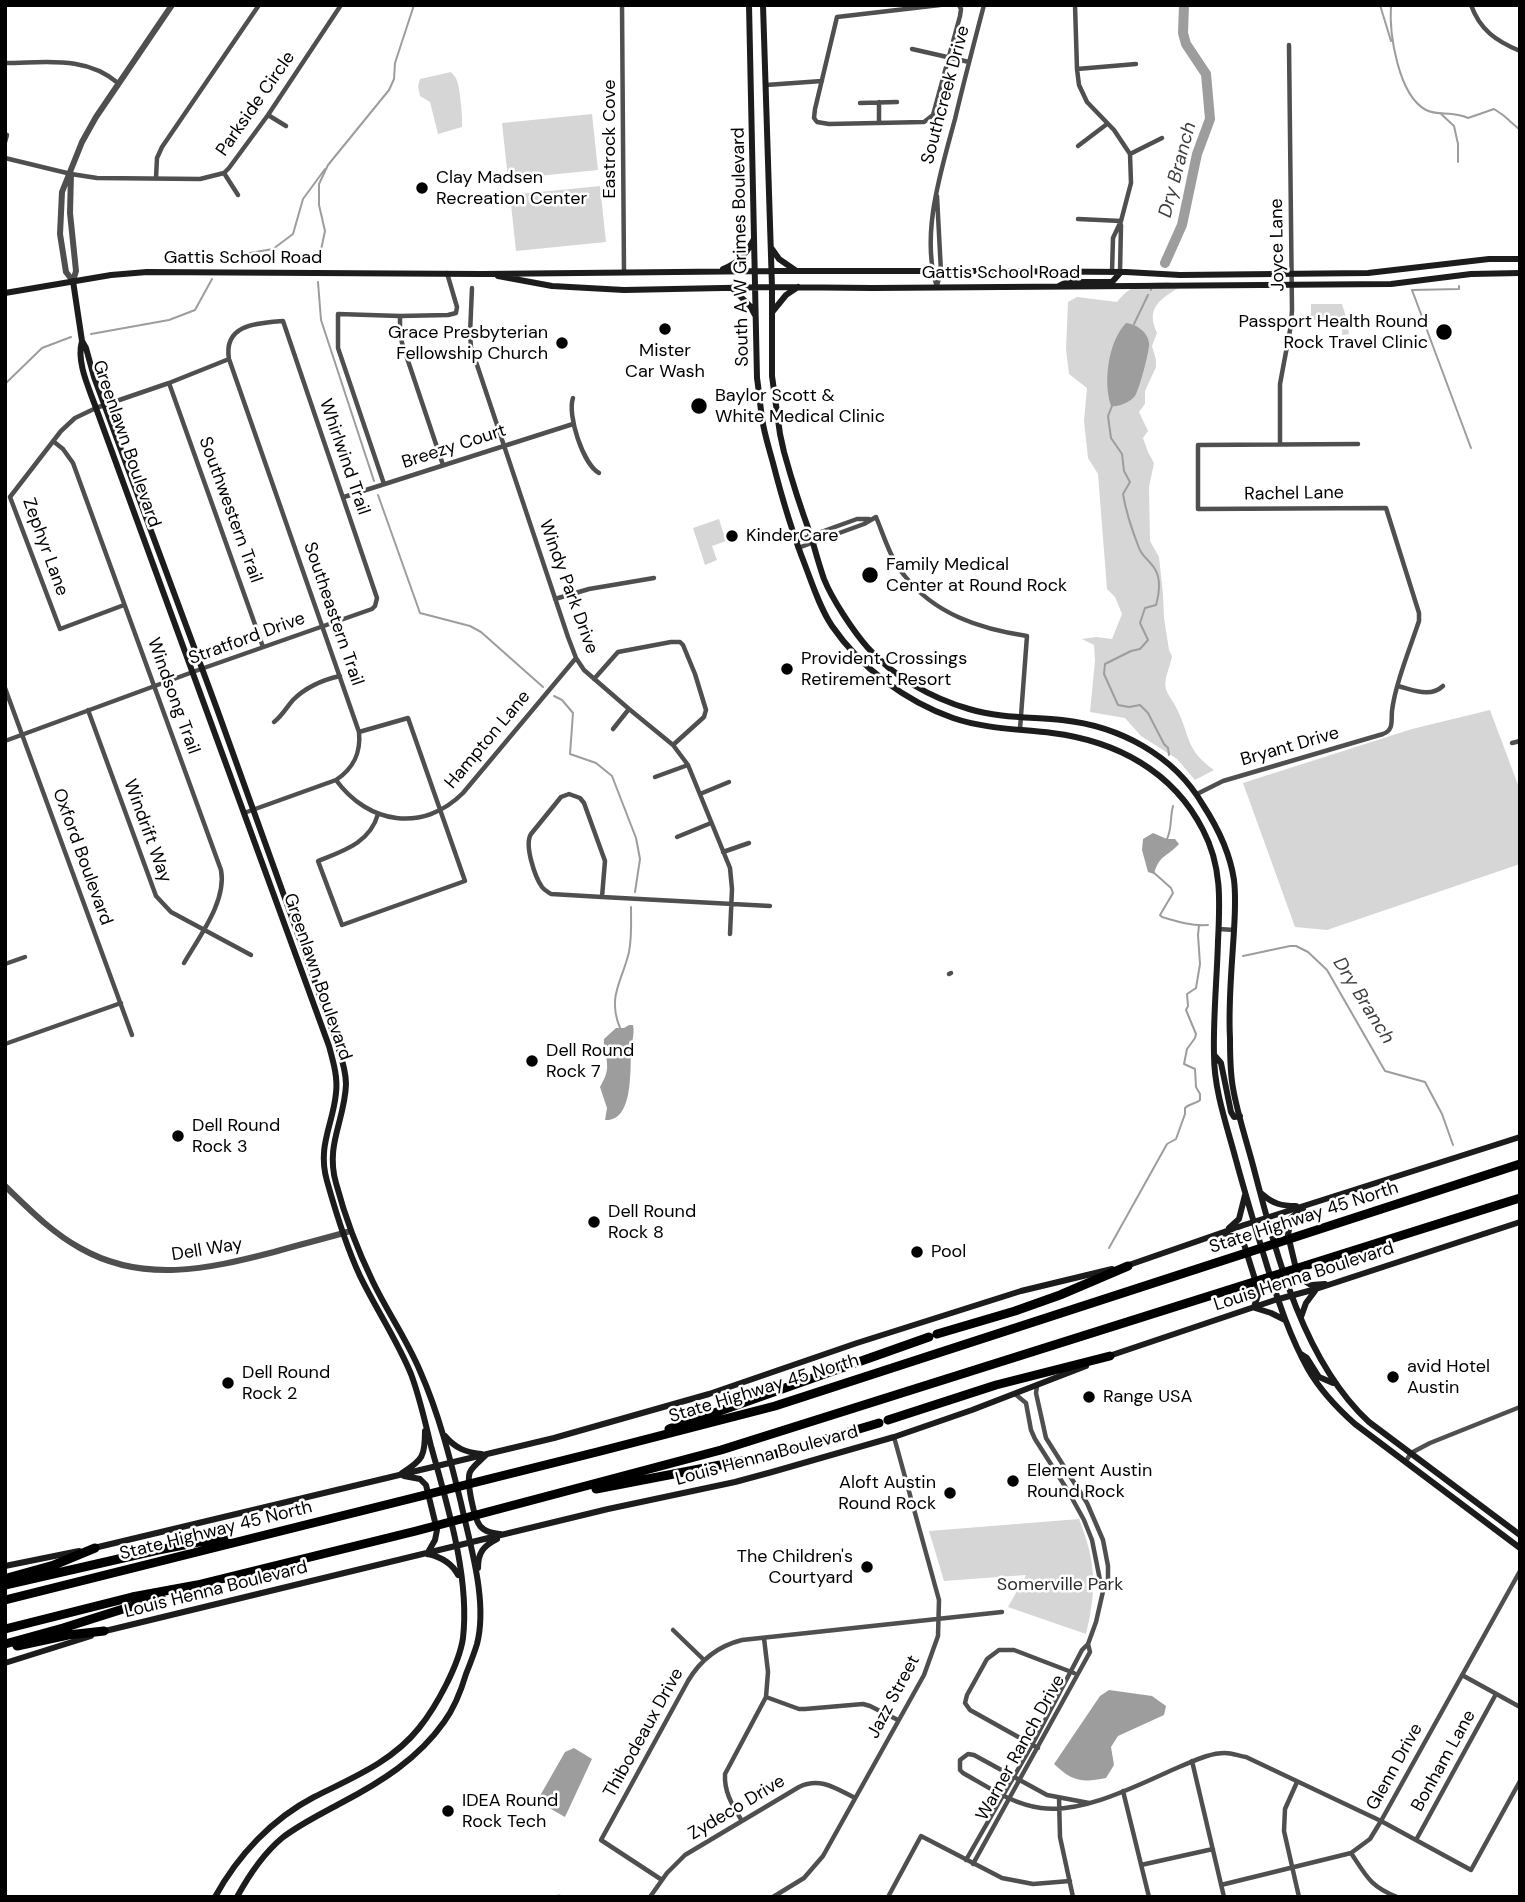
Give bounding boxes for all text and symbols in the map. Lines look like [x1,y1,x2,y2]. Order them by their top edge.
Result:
street label: Southcreek Drive [917,23,975,167]
street label: Parkside Circle [212,48,300,160]
street label: Eastrock Cove [599,79,621,199]
water label: Dry Branch [1154,120,1202,220]
street label: South A W Grimes Boulevard [728,127,754,367]
place label: Clay Madsen Recreation Center [436,167,587,210]
marker: Clay Madsen Recreation Center [414,180,430,196]
street label: Joyce Lane [1266,198,1290,292]
street label: Gattis School Road [164,247,322,269]
street label: Gattis School Road [922,262,1080,284]
place label: Passport Health Round Rock Travel Clinic [1238,311,1428,354]
marker: Mister Car Wash [657,321,673,337]
place label: Grace Presbyterian Fellowship Church [388,322,548,364]
marker: Passport Health Round Rock Travel Clinic [1434,322,1454,342]
marker: Grace Presbyterian Fellowship Church [554,335,570,351]
place label: Mister Car Wash [625,340,705,382]
street label: Greenlawn Boulevard [87,358,165,530]
place label: Baylor Scott & White Medical Clinic [715,385,885,428]
street label: Whirlwind Trail [314,396,374,518]
marker: Baylor Scott & White Medical Clinic [689,396,709,416]
street label: Breezy Court [399,420,509,474]
street label: Southwestern Trail [194,434,266,586]
street label: Rachel Lane [1244,482,1344,506]
street label: Zephyr Lane [17,495,73,599]
street label: Windy Park Drive [534,517,602,657]
place label: KinderCare [746,525,839,547]
marker: KinderCare [724,528,740,544]
street label: Southeastern Trail [298,539,368,689]
place label: Family Medical Center at Round Rock [886,554,1067,596]
marker: Family Medical Center at Round Rock [860,565,880,585]
street label: Stratford Drive [186,608,308,670]
street label: Windsong Trail [142,635,204,757]
place label: Provident Crossings Retirement Resort [801,648,967,690]
marker: Provident Crossings Retirement Resort [779,661,795,677]
street label: Hampton Lane [441,687,535,793]
street label: Bryant Drive [1238,723,1342,771]
street label: Windrift Way [118,776,176,886]
street label: Oxford Boulevard [47,786,117,928]
street label: Greenlawn Boulevard [278,891,356,1063]
water label: Dry Branch [1327,953,1399,1049]
place label: Dell Round Rock 7 [546,1040,634,1082]
marker: Dell Round Rock 7 [524,1053,540,1069]
place label: Dell Round Rock 3 [192,1115,280,1158]
marker: Dell Round Rock 3 [170,1128,186,1144]
street label: State Highway 45 North [1207,1177,1401,1259]
place label: Dell Round Rock 8 [608,1201,696,1244]
marker: Dell Round Rock 8 [586,1214,602,1230]
street label: Dell Way [170,1234,244,1266]
street label: Louis Henna Boulevard [1211,1238,1397,1316]
place label: Pool [931,1241,966,1263]
marker: Pool [909,1244,925,1260]
street label: State Highway 45 North [666,1350,862,1428]
place label: avid Hotel Austin [1407,1356,1490,1398]
place label: Dell Round Rock 2 [242,1362,330,1404]
marker: avid Hotel Austin [1385,1369,1401,1385]
marker: Dell Round Rock 2 [220,1375,236,1391]
place label: Range USA [1103,1386,1192,1408]
marker: Range USA [1081,1389,1097,1405]
street label: Louis Henna Boulevard [673,1421,861,1491]
place label: Element Austin Round Rock [1027,1460,1152,1502]
place label: Aloft Austin Round Rock [838,1472,936,1514]
marker: Element Austin Round Rock [1005,1473,1021,1489]
marker: Aloft Austin Round Rock [942,1485,958,1501]
street label: State Highway 45 North [118,1497,314,1565]
place label: The Children's Courtyard [737,1546,853,1588]
street label: Louis Henna Boulevard [122,1557,310,1623]
marker: The Children's Courtyard [859,1559,875,1575]
park label: Somerville Park [997,1574,1123,1596]
street label: Jazz Street [863,1652,925,1742]
street label: Thibodeaux Drive [599,1665,689,1801]
street label: Warner Ranch Drive [972,1671,1070,1825]
street label: Bonham Lane [1407,1706,1481,1816]
street label: Glenn Drive [1362,1720,1428,1814]
street label: Zydeco Drive [685,1771,789,1845]
place label: IDEA Round Rock Tech [462,1790,558,1832]
marker: IDEA Round Rock Tech [440,1803,456,1819]

